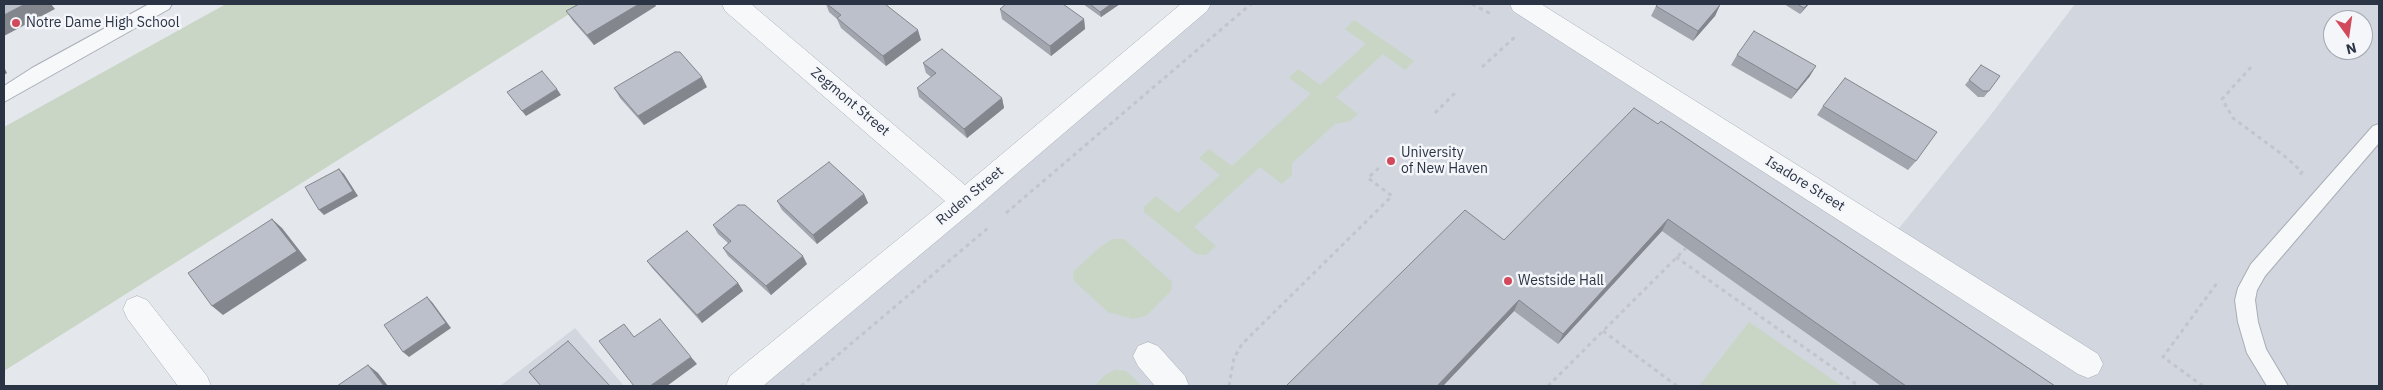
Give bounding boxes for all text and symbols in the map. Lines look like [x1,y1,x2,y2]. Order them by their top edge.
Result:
north arrow [2323,10,2373,60]
place label: Notre Dame High School [26,15,179,31]
marker: Notre Dame High School [10,17,22,29]
text: N [2344,39,2358,59]
street label: Zegmont Street [807,64,893,140]
place label: University of New Haven [1401,145,1488,178]
street label: Isadore Street [1762,153,1848,215]
marker: University of New Haven [1385,155,1397,167]
street label: Ruden Street [933,163,1007,229]
place label: Westside Hall [1518,273,1604,289]
marker: Westside Hall [1502,275,1514,287]

